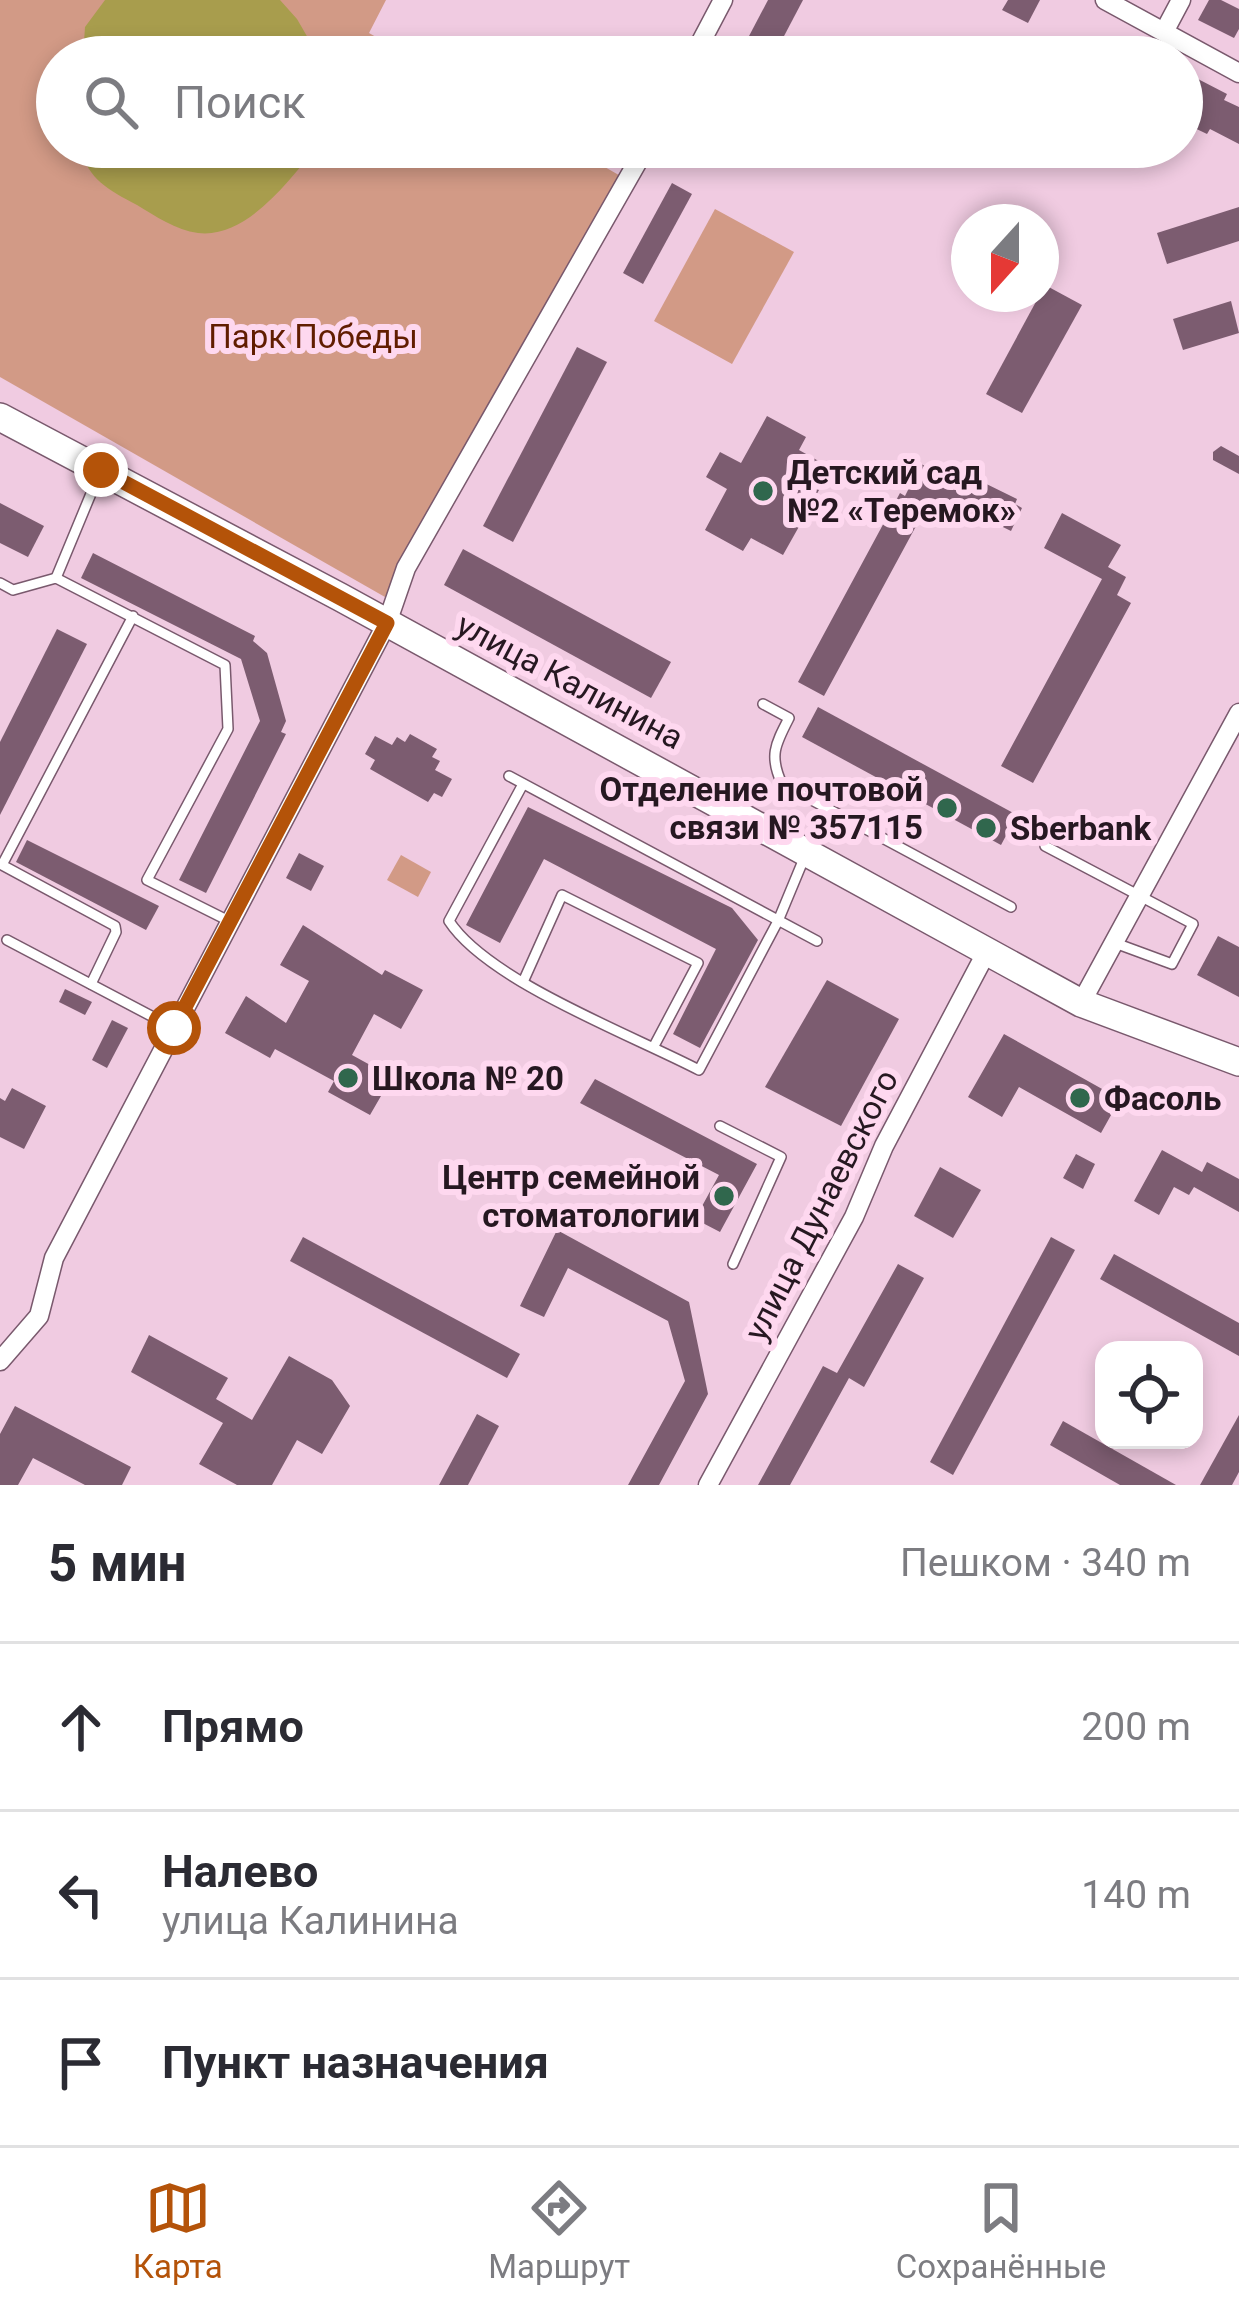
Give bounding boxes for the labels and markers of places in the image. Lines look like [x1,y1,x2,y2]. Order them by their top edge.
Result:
place label: Детский сад №2 «Теремок» [787,453,1016,530]
marker: Детский сад №2 «Теремок» [750,478,776,504]
place label: Отделение почтовой связи № 357115 [599,770,923,847]
marker: Отделение почтовой связи № 357115 [934,795,960,821]
place label: Sberbank [1010,809,1152,848]
marker: Sberbank [973,815,999,841]
place label: Школа № 20 [372,1059,564,1098]
marker: Школа № 20 [335,1065,361,1091]
place label: Фасоль [1104,1079,1221,1118]
marker: Фасоль [1067,1085,1093,1111]
place label: Центр cемейной cтоматологии [442,1158,700,1235]
marker: Центр cемейной cтоматологии [711,1183,737,1209]

